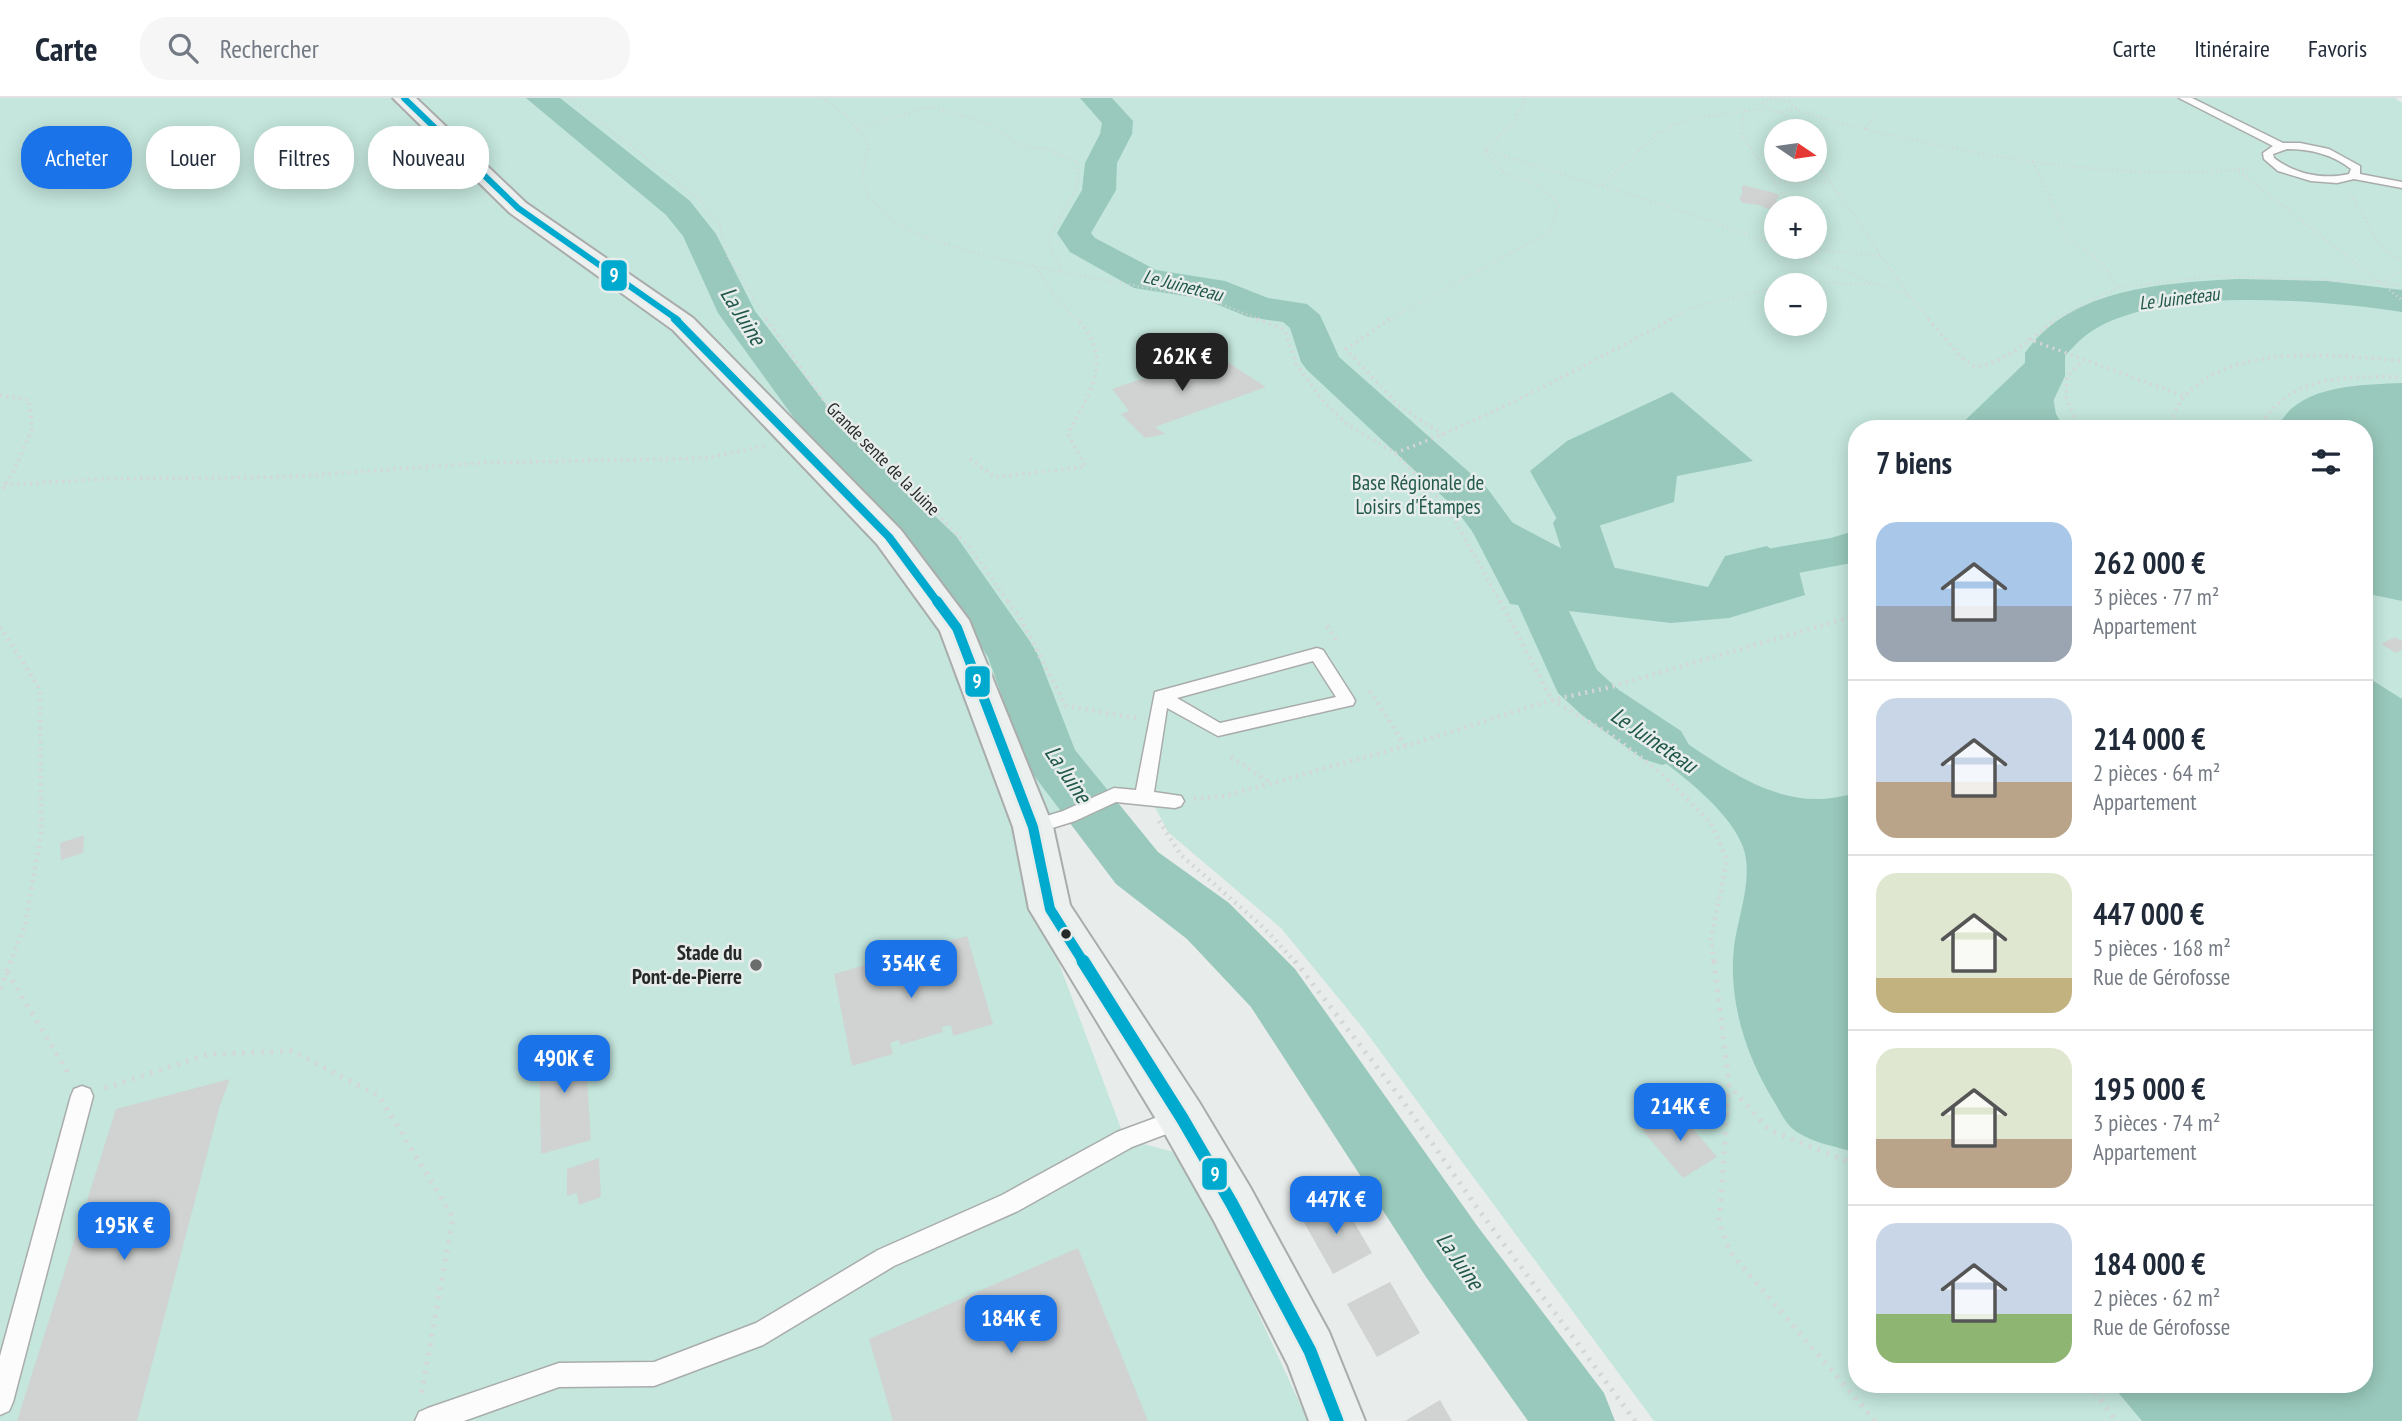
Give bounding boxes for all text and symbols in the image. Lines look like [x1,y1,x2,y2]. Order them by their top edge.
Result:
search box [140,17,630,80]
text: Carte [35,27,98,70]
icon: search [164,29,202,67]
text: Rechercher [220,32,319,65]
text: Carte [2112,33,2156,64]
text: Itinéraire [2194,33,2270,64]
text: Favoris [2308,33,2367,64]
north arrow [1764,119,1827,182]
map controls [1764,119,1827,336]
chip: Acheter [21,126,132,189]
chip: Louer [146,126,240,189]
chip: Filtres [254,126,354,189]
chip: Nouveau [368,126,489,189]
button: + [1764,196,1827,259]
line badge: 9 [600,259,628,292]
text: 9 [609,263,619,287]
water label: Le Juineteau [1141,264,1227,307]
button: − [1764,273,1827,336]
water label: La Juine [714,281,773,352]
water label: Le Juineteau [2137,281,2222,315]
pin: 262K € [1125,334,1239,393]
text: 262K € [1152,341,1212,370]
street label: Grande sente de la Juine [822,397,945,520]
text: 7 biens [1876,443,1952,482]
icon: filters [2307,443,2345,481]
park label: Base Régionale de Loisirs d'Étampes [1352,469,1484,520]
text: 262 000 € [2093,543,2206,582]
icon: home [1932,550,2016,634]
text: 3 pièces · 77 m² [2093,582,2219,611]
text: Appartement [2093,611,2196,640]
line badge: 9 [964,665,991,698]
text: 9 [972,669,982,693]
water label: Le Juineteau [1606,700,1705,780]
text: 214 000 € [2093,719,2206,758]
icon: home [1932,726,2016,810]
water label: La Juine [1039,739,1099,809]
text: 2 pièces · 64 m² [2093,758,2220,787]
text: Appartement [2093,787,2196,816]
text: 447 000 € [2093,894,2204,933]
icon: home [1932,901,2016,985]
unlabelled marker [1059,927,1073,941]
text: 5 pièces · 168 m² [2093,933,2231,962]
place label: Stade du Pont-de-Pierre [632,939,742,990]
pin: 354K € [854,940,968,1000]
text: 354K € [881,948,941,977]
marker: Stade du Pont-de-Pierre [748,957,764,973]
text: Rue de Gérofosse [2093,962,2230,991]
pin: 490K € [507,1035,621,1095]
text: 490K € [534,1043,594,1072]
text: 195 000 € [2093,1069,2206,1108]
icon: home [1932,1076,2016,1160]
pin: 214K € [1623,1084,1737,1143]
text: 214K € [1650,1091,1710,1120]
text: 3 pièces · 74 m² [2093,1108,2220,1137]
text: Appartement [2093,1137,2196,1166]
line badge: 9 [1201,1157,1228,1191]
text: 9 [1210,1162,1220,1186]
pin: 447K € [1279,1176,1393,1236]
text: 447K € [1306,1184,1366,1213]
pin: 195K € [67,1202,181,1262]
text: 195K € [94,1210,154,1239]
water label: La Juine [1430,1226,1491,1296]
text: 184 000 € [2093,1244,2206,1283]
icon: home [1932,1251,2016,1335]
text: 2 pièces · 62 m² [2093,1283,2220,1312]
pin: 184K € [954,1296,1068,1355]
text: 184K € [981,1303,1041,1332]
text: Rue de Gérofosse [2093,1312,2230,1341]

